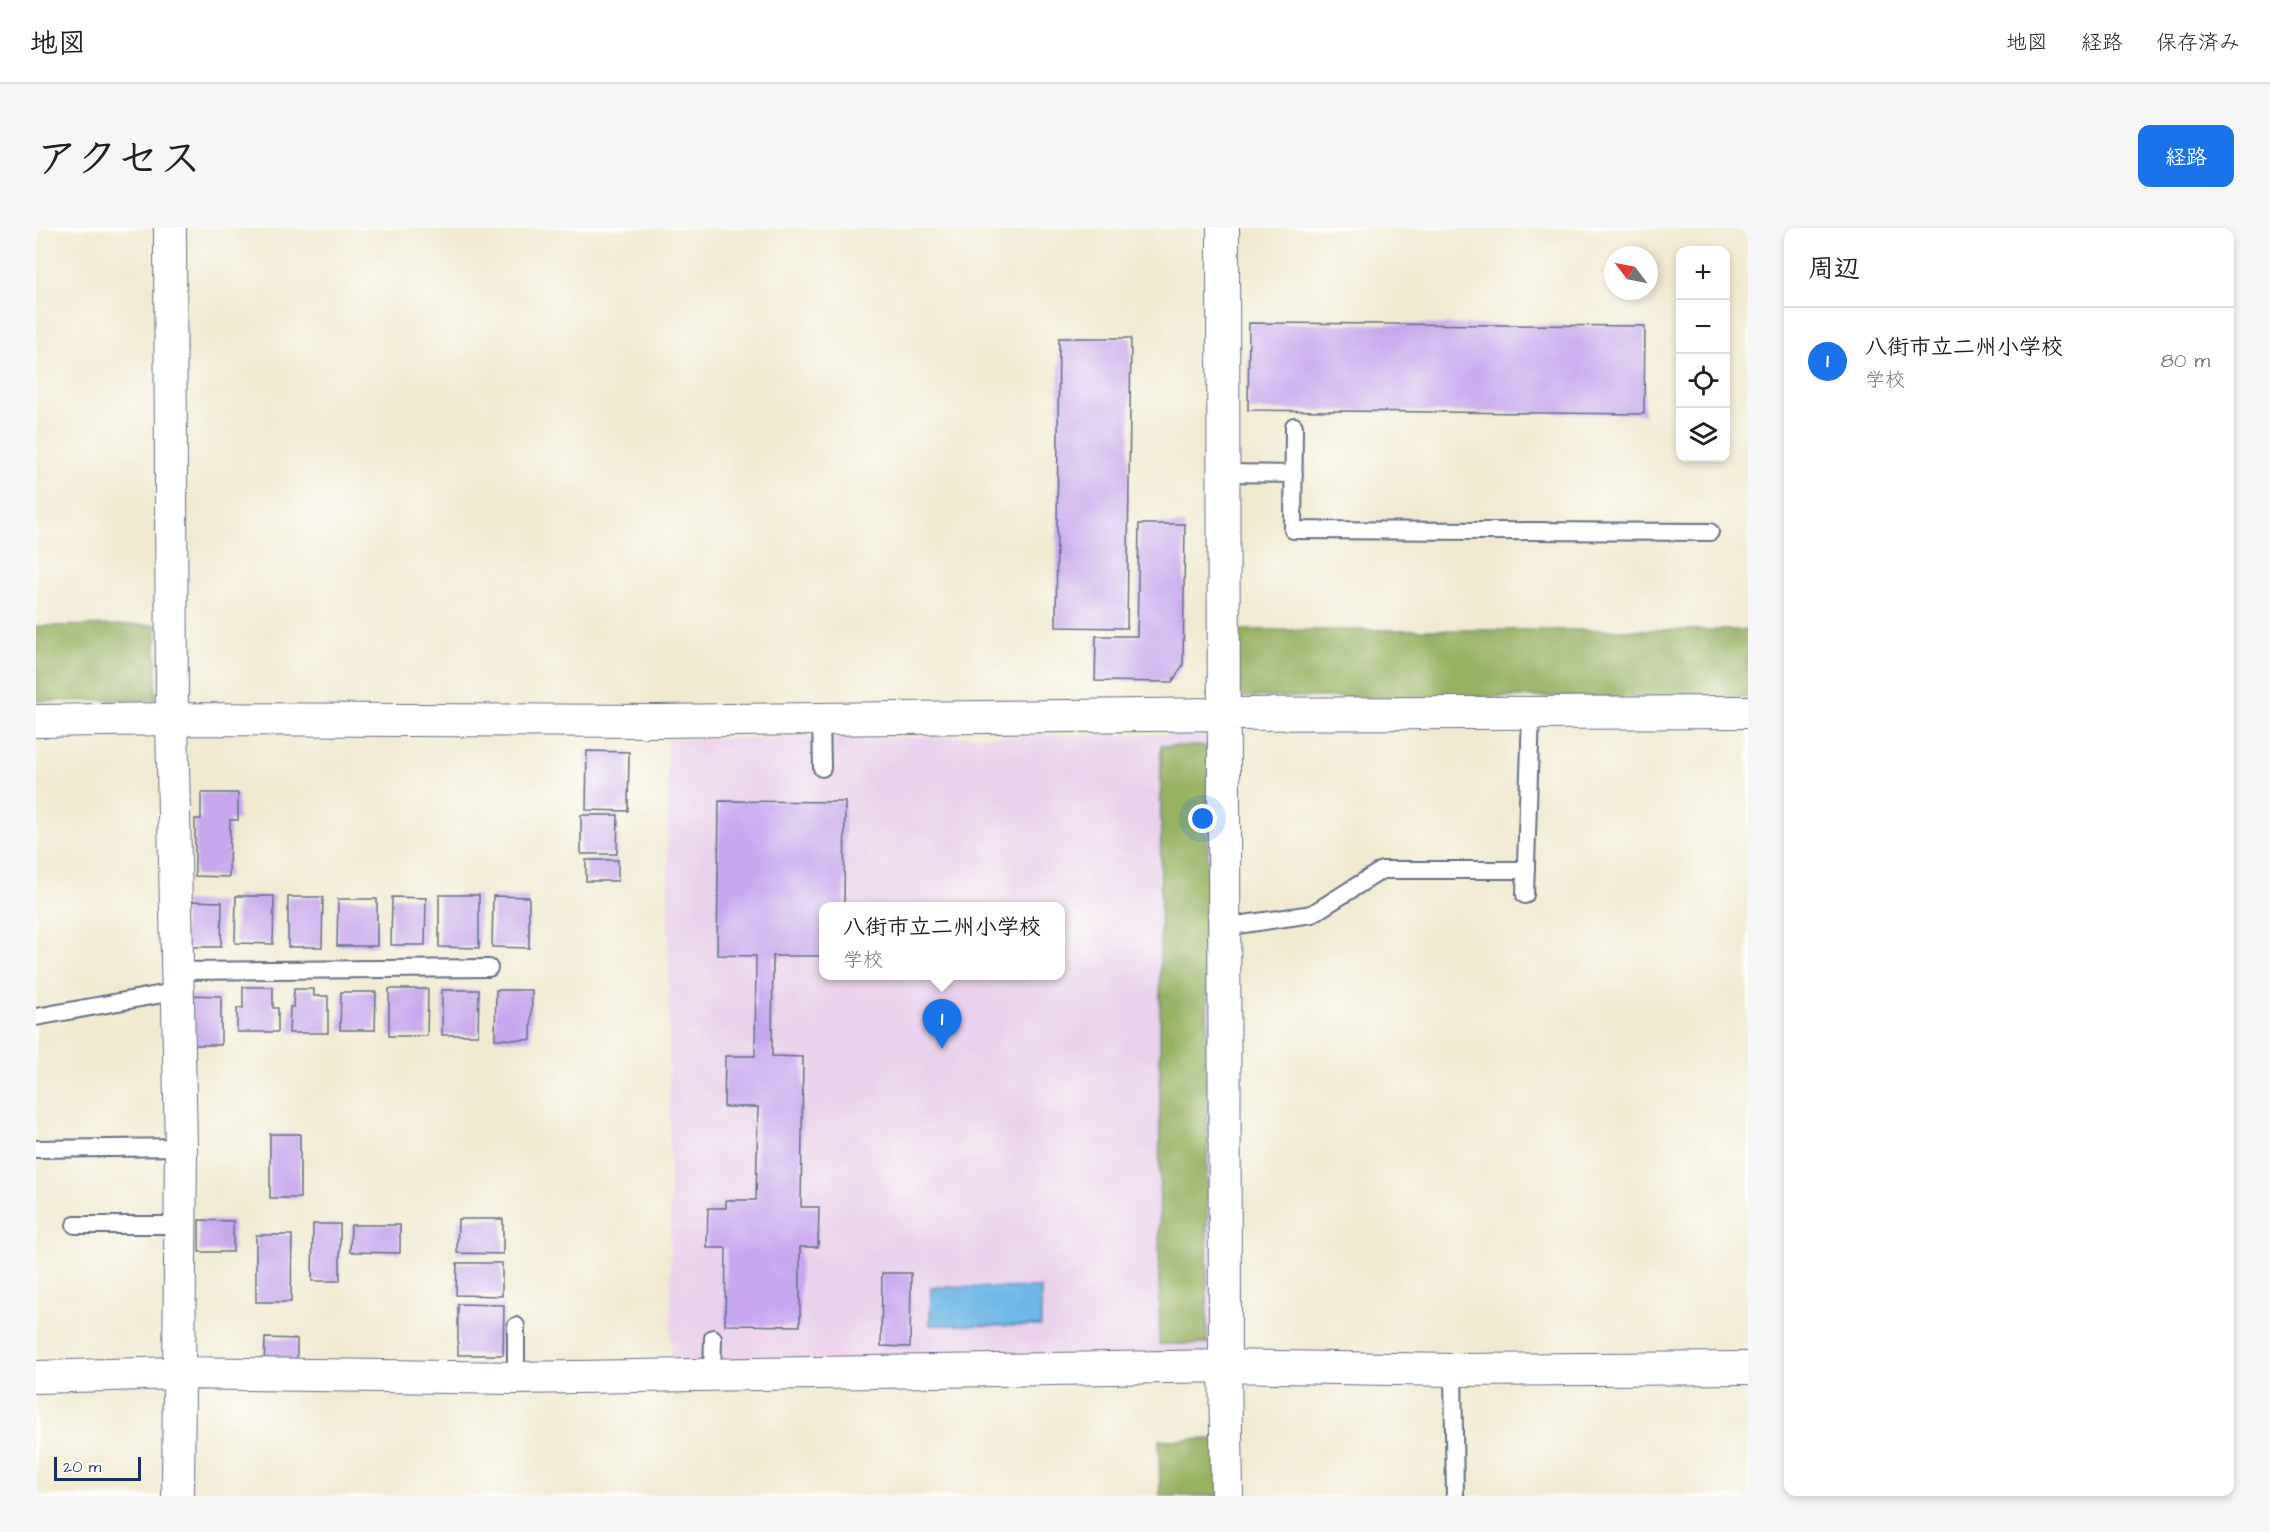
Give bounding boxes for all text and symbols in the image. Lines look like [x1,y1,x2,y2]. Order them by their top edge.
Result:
text: 地図 [30,24,86,63]
text: 地図 [2006,28,2048,57]
text: 経路 [2081,28,2123,57]
text: 保存済み [2156,28,2240,57]
button: 経路 [2138,125,2234,187]
text: アクセス [36,131,201,189]
north arrow [1604,246,1658,300]
map controls [1676,246,1730,462]
button: + [1676,246,1730,300]
text: 周辺 [1808,251,1860,287]
button: − [1676,300,1730,354]
text: 八街市立二州小学校 [1865,332,2063,363]
text: 1 [1826,347,1829,375]
text: 80 m [2161,347,2210,375]
button: locate [1676,354,1730,408]
text: 学校 [1865,366,1905,394]
button: layers [1676,408,1730,462]
your location [1188,804,1217,833]
popup [819,902,1065,980]
text: 八街市立二州小学校 [843,912,1041,943]
text: 学校 [843,946,883,974]
pin: 1 [922,1000,962,1049]
scale bar [54,1454,141,1482]
text: 20 m [63,1456,101,1478]

